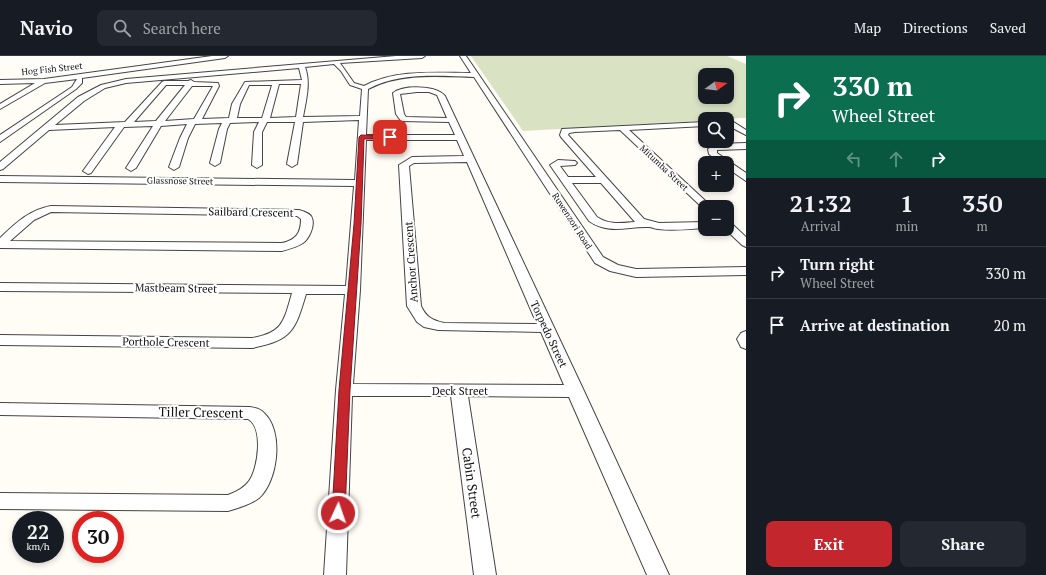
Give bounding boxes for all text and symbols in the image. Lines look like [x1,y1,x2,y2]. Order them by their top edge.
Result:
search box [97,10,377,46]
text: Navio [20,15,73,40]
icon: search [111,17,133,39]
text: Search here [143,18,221,38]
text: Map [854,18,881,37]
text: Directions [903,18,968,37]
text: Saved [990,18,1026,37]
street label: Hog Fish Street [21,60,84,78]
text: 330 m [832,67,913,104]
north arrow [698,68,734,104]
map controls [698,68,734,236]
icon: right [766,72,818,124]
text: Wheel Street [832,103,935,127]
button: search [698,112,734,148]
pin [373,120,407,154]
icon: arrive [379,126,401,148]
street label: Mitumba Street [637,142,691,194]
icon: left [843,148,865,170]
icon: ahead [885,148,907,170]
icon: right [927,148,949,170]
button: + [698,156,734,192]
street label: Glassnose Street [147,174,214,188]
text: 21:32 [789,187,852,219]
text: 1 [900,187,914,219]
text: 350 [962,187,1002,219]
street label: Ruwenzori Road [549,191,595,251]
button: − [698,200,734,236]
street label: Sailbard Crescent [208,204,294,220]
text: Arrival [801,217,841,235]
text: min [895,217,918,235]
text: m [977,217,988,235]
street label: Anchor Crescent [401,221,421,303]
text: Turn right [800,254,875,274]
icon: right [766,262,788,284]
text: 330 m [985,263,1026,283]
text: Wheel Street [800,274,875,292]
street label: Mastbeam Street [135,280,217,296]
street label: Torpedo Street [527,298,571,370]
icon: arrive [766,314,788,336]
text: Arrive at destination [800,315,950,335]
text: 20 m [993,315,1026,335]
street label: Porthole Crescent [122,334,210,350]
street label: Deck Street [432,384,488,398]
street label: Tiller Crescent [158,402,244,422]
street label: Cabin Street [458,446,486,520]
position arrow [317,492,359,534]
speed limit sign: 30 [72,511,124,563]
text: 22 [27,518,49,545]
button: Exit [766,521,892,567]
button: Share [900,521,1026,567]
text: km/h [26,540,50,553]

